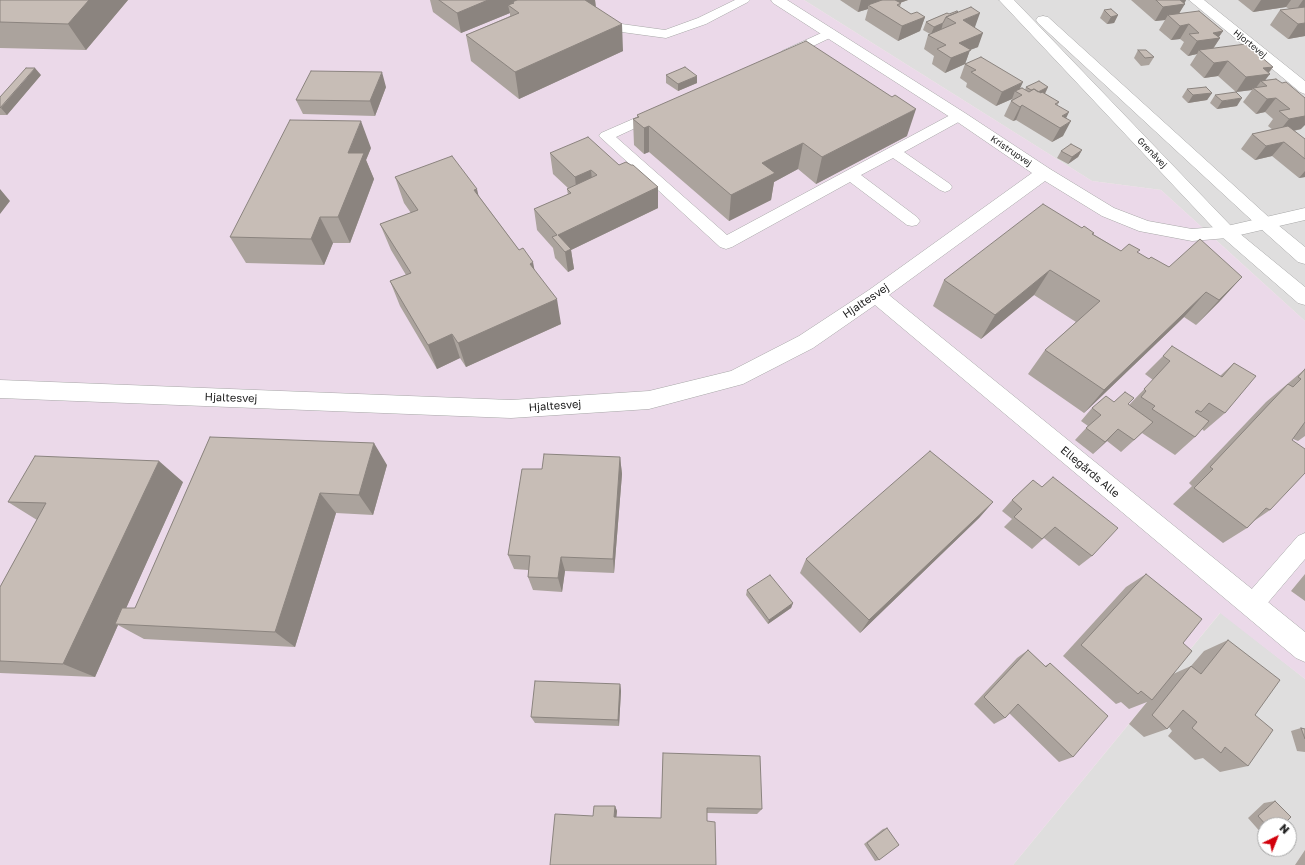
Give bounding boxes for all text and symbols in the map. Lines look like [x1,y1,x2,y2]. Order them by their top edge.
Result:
street label: Hjortevej [1231,27,1269,61]
street label: Kristrupvej [988,133,1034,169]
street label: Grenåvej [1135,136,1169,170]
street label: Hjaltesvej [840,281,892,321]
street label: Hjaltesvej [204,390,258,406]
street label: Hjaltesvej [528,398,582,414]
street label: Ellegårds Alle [1058,443,1122,501]
north arrow [1257,817,1297,857]
text: N [1277,821,1292,836]

